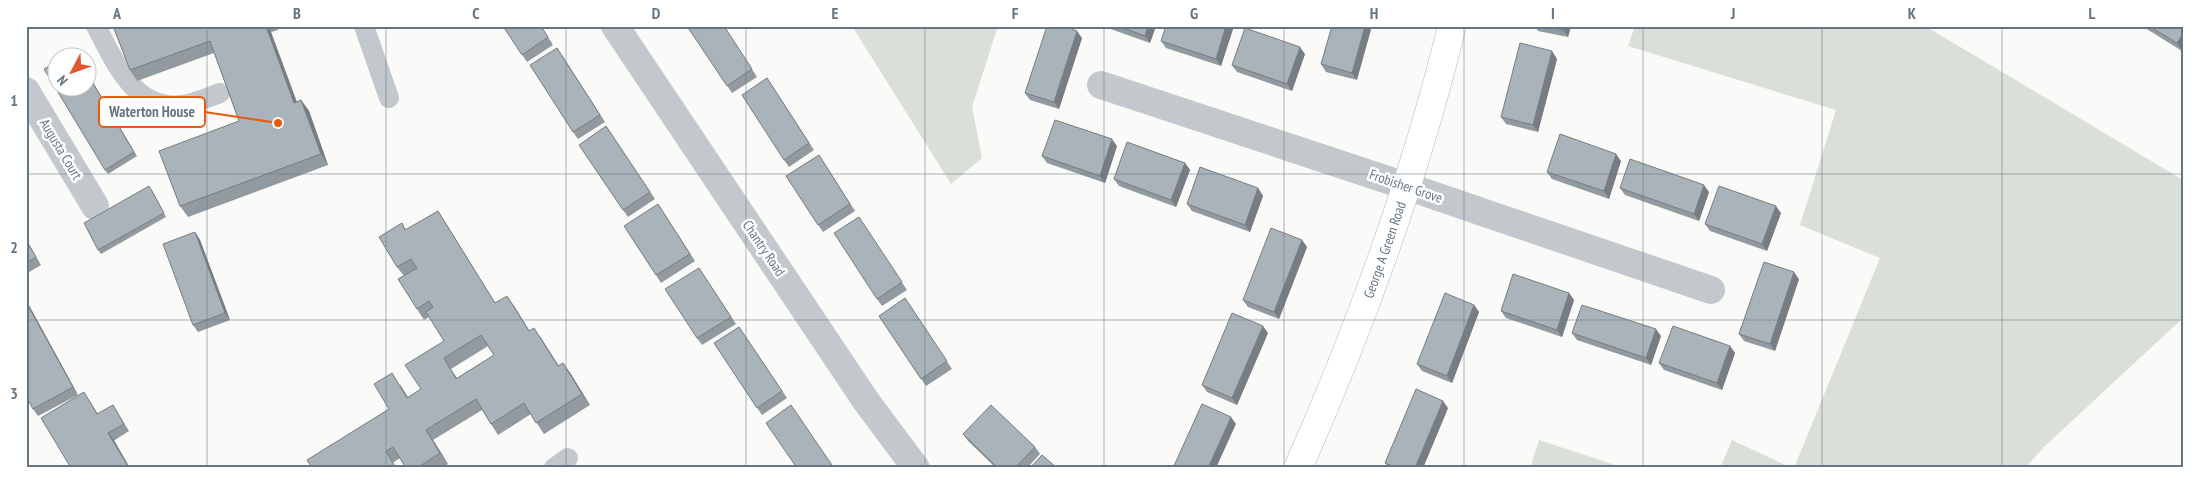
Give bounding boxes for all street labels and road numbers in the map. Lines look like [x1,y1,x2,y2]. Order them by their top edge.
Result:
street label: Augusta Court [36,115,86,183]
street label: Frobisher Grove [1367,165,1445,207]
street label: George A Green Road [1359,199,1410,301]
street label: Chantry Road [739,217,789,279]

